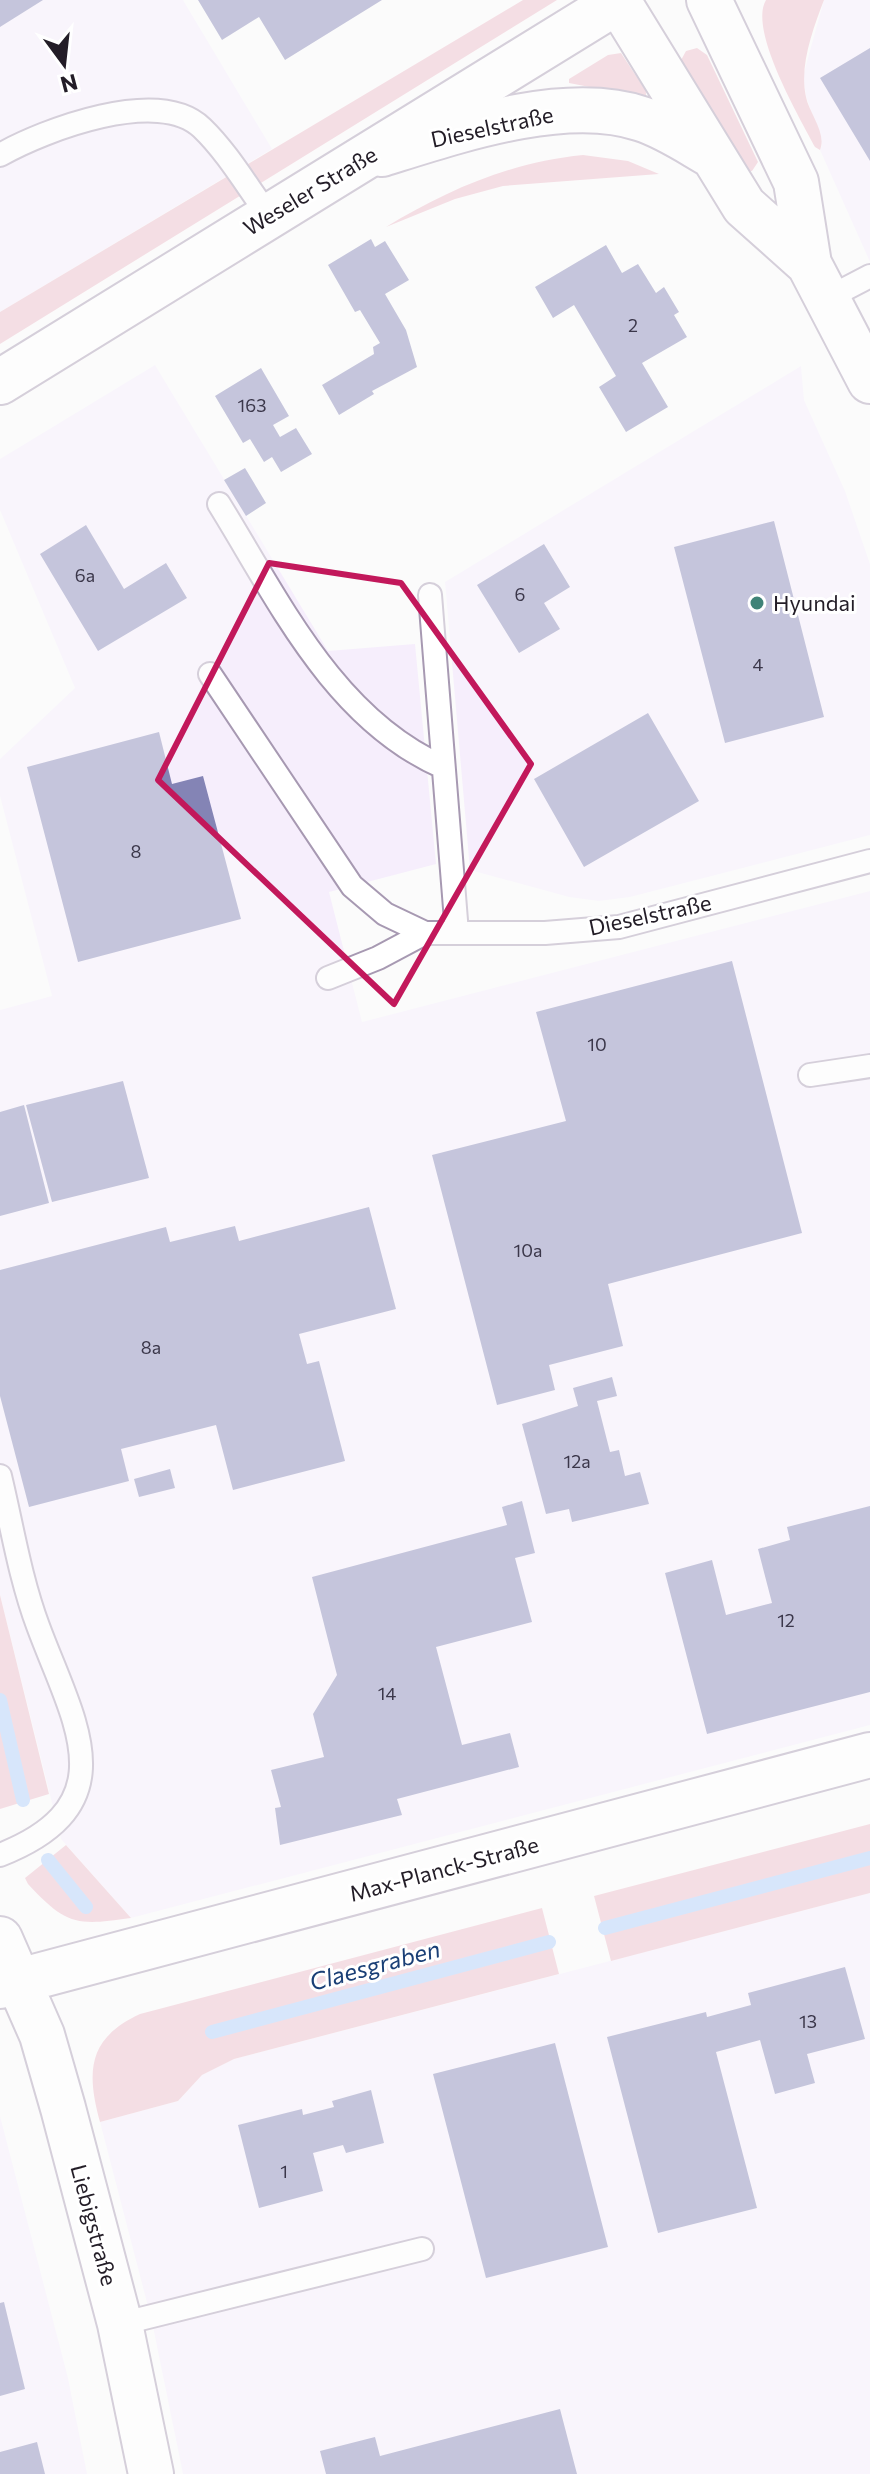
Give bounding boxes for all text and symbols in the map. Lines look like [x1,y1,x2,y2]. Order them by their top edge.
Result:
north arrow [24,24,104,104]
text: N [58,69,81,99]
street label: Dieselstraße [428,100,556,153]
street label: Weseler Straße [238,140,381,241]
house number: 2 [628,314,638,336]
house number: 163 [238,394,266,416]
house number: 6a [75,564,95,586]
house number: 6 [515,583,525,605]
place label: Hyundai [773,589,856,616]
marker: Hyundai [748,594,766,612]
house number: 4 [753,653,764,675]
house number: 8 [131,840,142,862]
street label: Dieselstraße [586,888,714,941]
house number: 10 [587,1033,607,1055]
house number: 10a [514,1239,542,1261]
house number: 8a [141,1336,161,1358]
house number: 12a [563,1450,591,1472]
house number: 12 [777,1609,795,1631]
house number: 14 [378,1682,396,1704]
street label: Max-Planck-Straße [346,1830,541,1907]
water label: Claesgraben [306,1933,443,1996]
house number: 13 [799,2010,817,2032]
house number: 1 [280,2160,288,2182]
street label: Liebigstraße [65,2161,124,2288]

